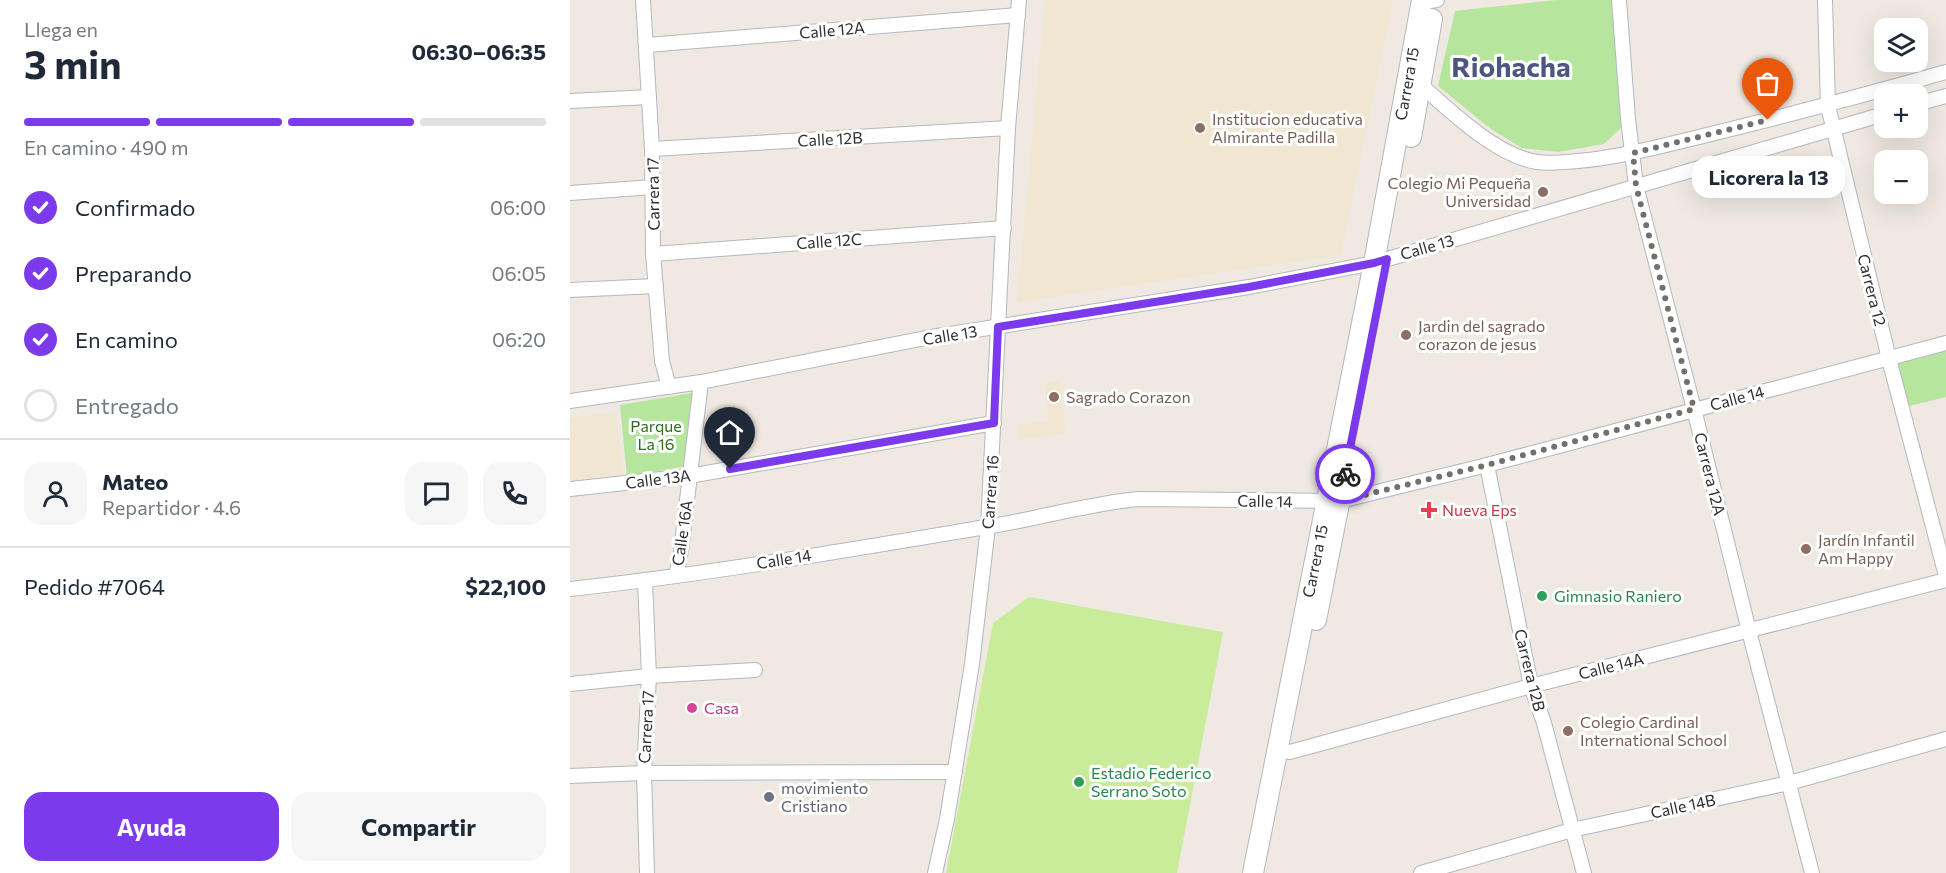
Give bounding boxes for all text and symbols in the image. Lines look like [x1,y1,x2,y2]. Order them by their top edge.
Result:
text: Llega en [24,17,98,41]
street label: Calle 12A [798,17,866,42]
map controls [1874,18,1928,204]
button: layers [1874,18,1928,72]
text: 06:30–06:35 [411,38,546,65]
text: 3 min [24,39,122,87]
street label: Carrera 15 [1390,46,1422,122]
district label: Riohacha [1451,49,1571,83]
pin [1742,58,1793,120]
icon: bag [1751,67,1784,100]
button: + [1874,84,1928,138]
place label: Institucion educativa Almirante Padilla [1212,109,1363,146]
marker: Institucion educativa Almirante Padilla [1193,121,1207,135]
street label: Calle 12B [797,127,863,150]
text: En camino · 490 m [24,135,188,159]
button: − [1874,150,1928,204]
callout: Licorera la 13 [1692,156,1844,198]
street label: Carrera 17 [642,157,663,231]
text: Licorera la 13 [1708,165,1829,189]
place label: Colegio Mi Pequeña Universidad [1388,173,1531,210]
marker: Colegio Mi Pequeña Universidad [1536,185,1550,199]
icon: check [24,191,57,224]
text: Confirmado [75,194,196,221]
text: 06:00 [490,195,546,219]
street label: Calle 12C [796,229,862,252]
street label: Calle 13 [1398,230,1456,263]
street label: Carrera 12 [1854,252,1891,328]
icon: check [24,257,57,290]
text: Preparando [75,260,192,287]
text: 06:05 [492,261,546,285]
place label: Jardin del sagrado corazon de jesus [1418,316,1545,353]
street label: Calle 13 [921,321,979,348]
icon: check [24,323,57,356]
text: En camino [75,326,178,353]
text: 06:20 [492,327,546,351]
marker: Jardin del sagrado corazon de jesus [1399,328,1413,342]
street label: Calle 14 [1708,381,1766,414]
place label: Sagrado Corazon [1066,387,1191,406]
marker: Sagrado Corazon [1047,390,1061,404]
text: Entregado [75,392,179,419]
pin [704,407,755,469]
park label: Parque La 16 [630,416,682,453]
icon: home [713,416,746,449]
street label: Carrera 12A [1691,430,1730,517]
courier [1315,444,1375,504]
street label: Carrera 16 [977,454,1002,530]
icon: bike [1329,458,1362,491]
button: person [24,462,87,525]
button: chat [405,462,468,525]
button: phone [483,462,546,525]
street label: Calle 13A [624,465,692,492]
text: Mateo [102,468,169,495]
street label: Calle 14 [1237,491,1293,510]
text: Repartidor · 4.6 [102,495,241,519]
street label: Calle 16A [667,499,696,567]
place label: Nueva Eps [1442,500,1517,519]
marker: Nueva Eps [1420,501,1438,519]
street label: Carrera 15 [1298,523,1331,599]
place label: Jardín Infantil Am Happy [1818,530,1915,567]
marker: Jardín Infantil Am Happy [1799,542,1813,556]
street label: Calle 14 [755,545,813,572]
text: Pedido #7064 [24,573,165,600]
text: $22,100 [465,573,546,600]
place label: Gimnasio Raniero [1554,586,1682,605]
marker: Gimnasio Raniero [1535,589,1549,603]
street label: Carrera 12B [1511,627,1550,713]
street label: Calle 14A [1576,648,1645,683]
street label: Carrera 17 [634,690,657,764]
place label: Casa [704,698,739,717]
marker: Casa [685,701,699,715]
place label: Colegio Cardinal International School [1580,712,1727,749]
marker: Colegio Cardinal International School [1561,724,1575,738]
place label: Estadio Federico Serrano Soto [1091,763,1212,800]
marker: Estadio Federico Serrano Soto [1072,775,1086,789]
place label: movimiento Cristiano [781,778,868,815]
street label: Calle 14B [1649,789,1717,822]
marker: movimiento Cristiano [762,790,776,804]
button: Ayuda [24,792,279,861]
button: Compartir [291,792,546,861]

